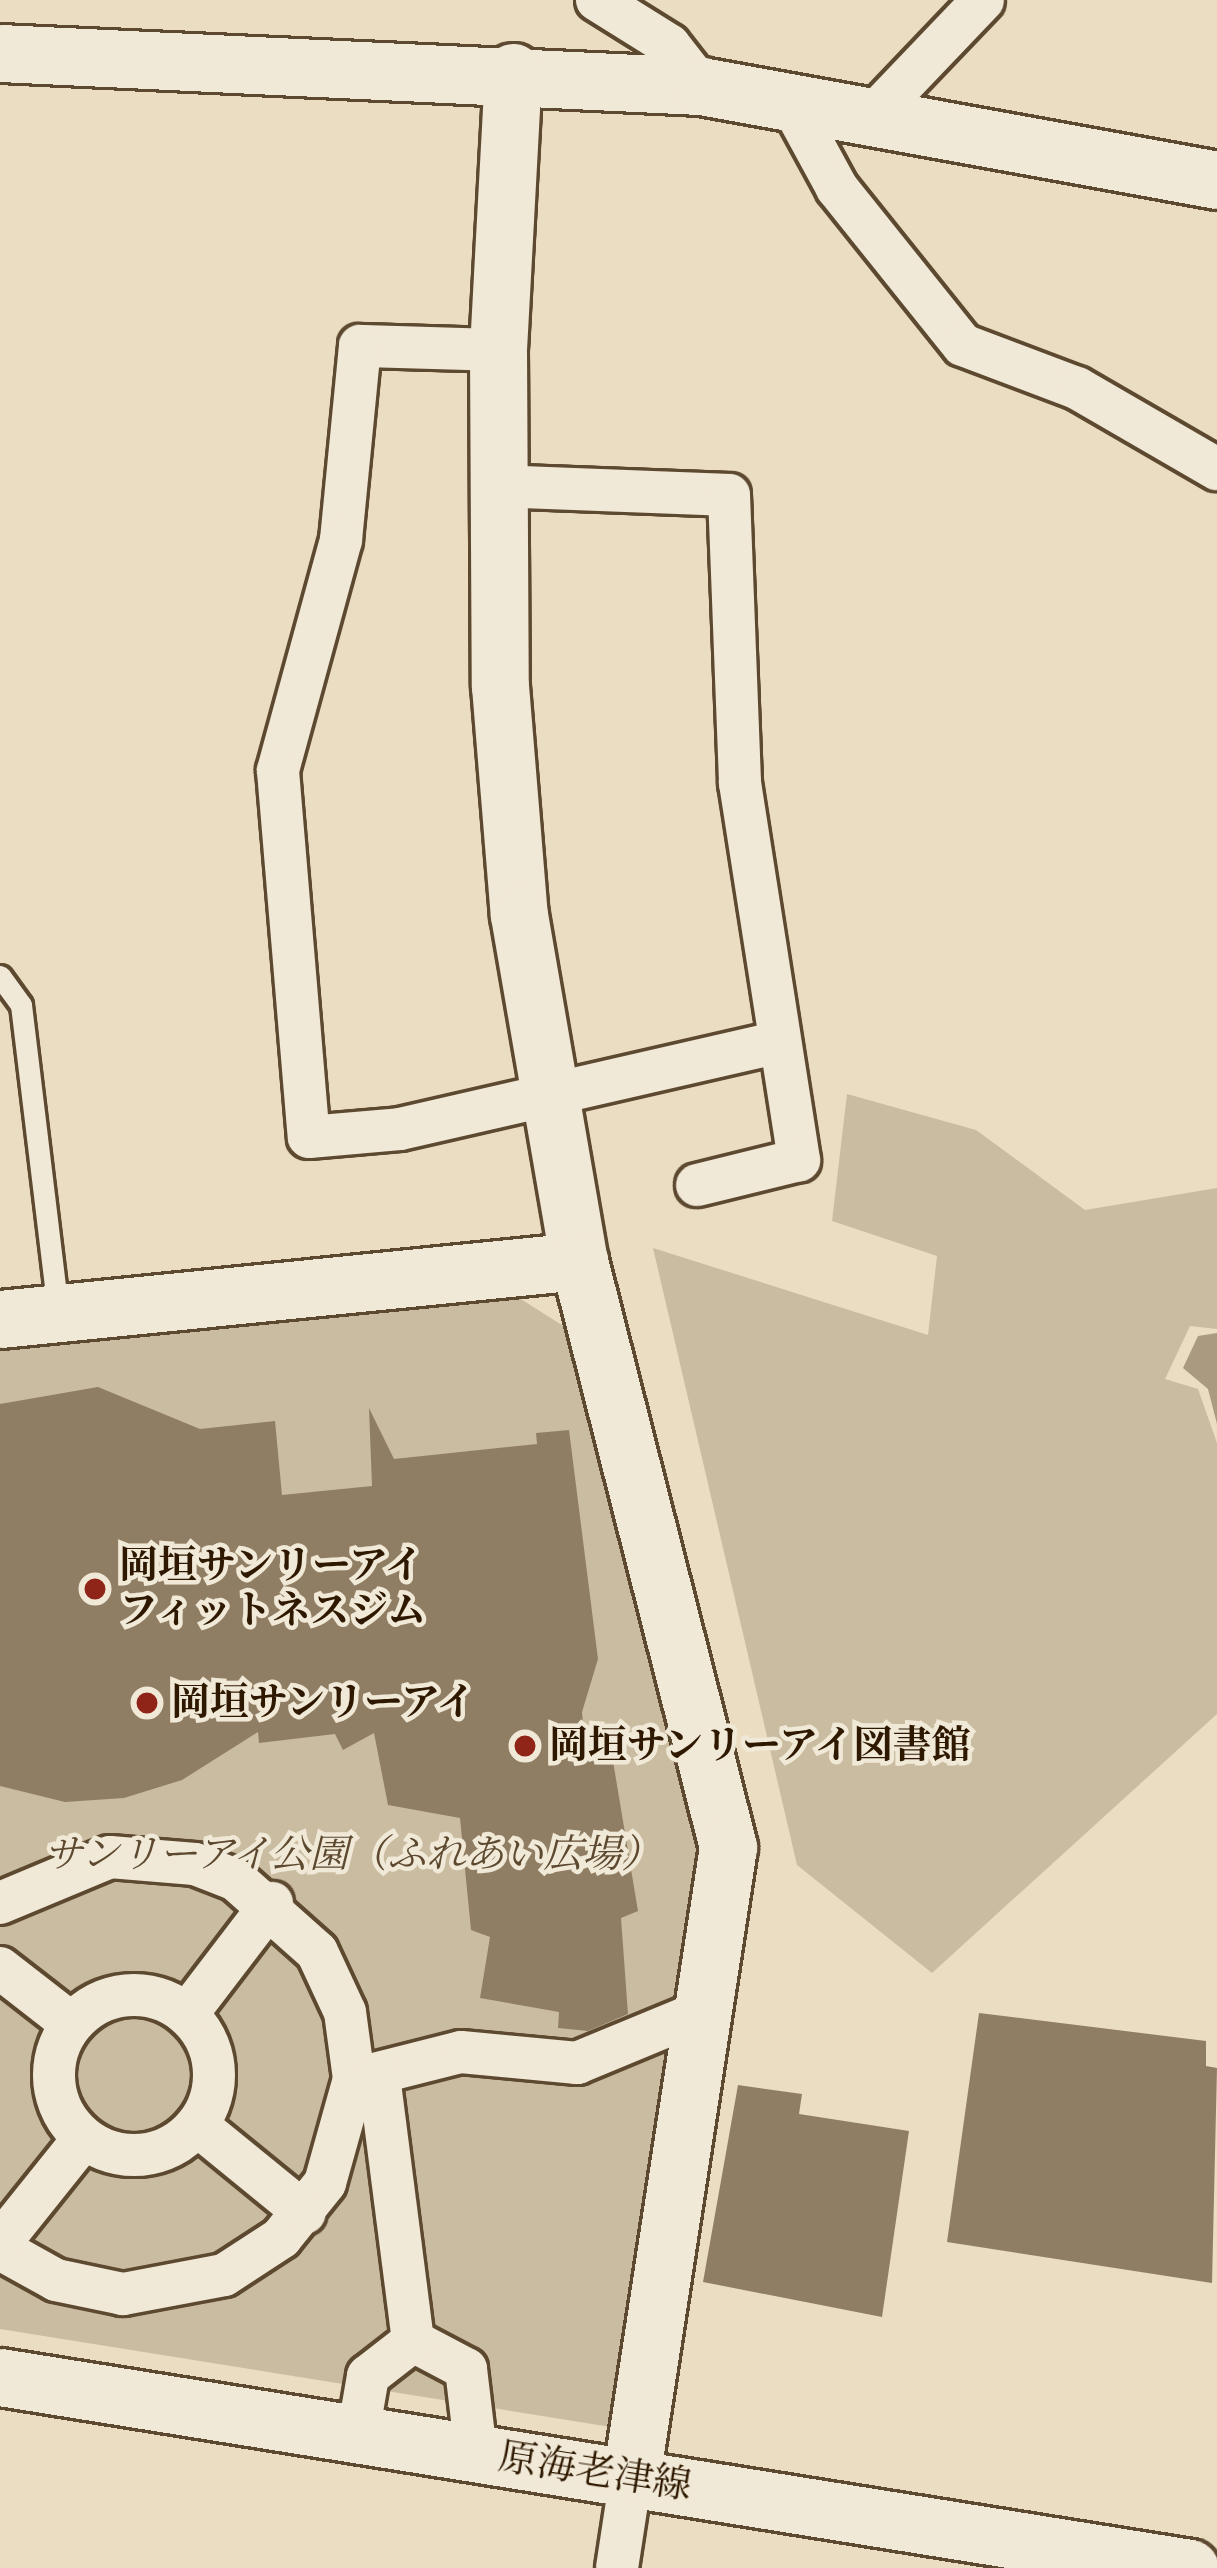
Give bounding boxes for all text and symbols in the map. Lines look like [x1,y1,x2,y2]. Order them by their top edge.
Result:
place label: 岡垣サンリーアイ フィットネスジム [119,1544,431,1635]
marker: 岡垣サンリーアイ フィットネスジム [82,1576,108,1602]
place label: 岡垣サンリーアイ [171,1680,483,1726]
marker: 岡垣サンリーアイ [134,1690,160,1716]
place label: 岡垣サンリーアイ図書館 [549,1723,978,1769]
marker: 岡垣サンリーアイ図書館 [512,1733,538,1759]
park label: サンリーアイ公園（ふれあい広場） [40,1832,664,1878]
street label: 原海老津線 [495,2434,695,2510]

